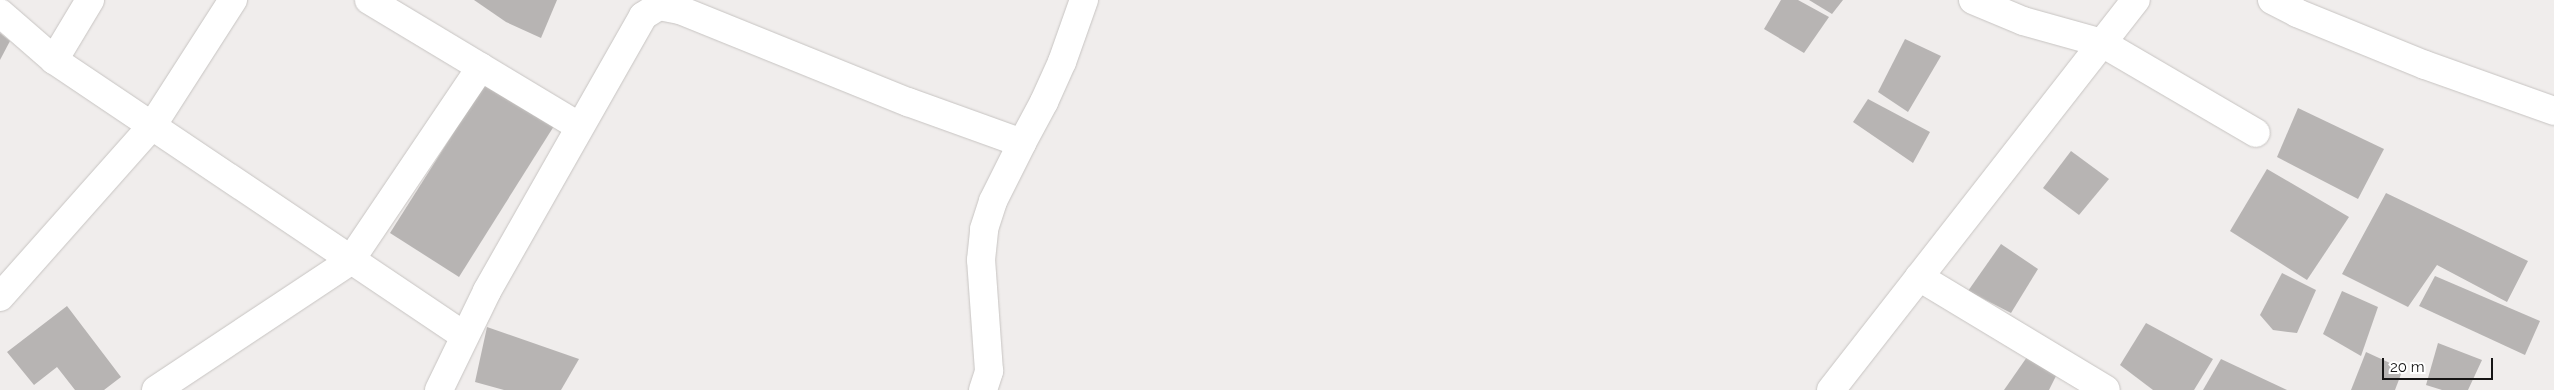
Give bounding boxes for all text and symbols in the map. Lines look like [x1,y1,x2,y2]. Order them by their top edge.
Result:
scale bar [2384,348,2495,380]
text: 20 m [2390,358,2425,376]

